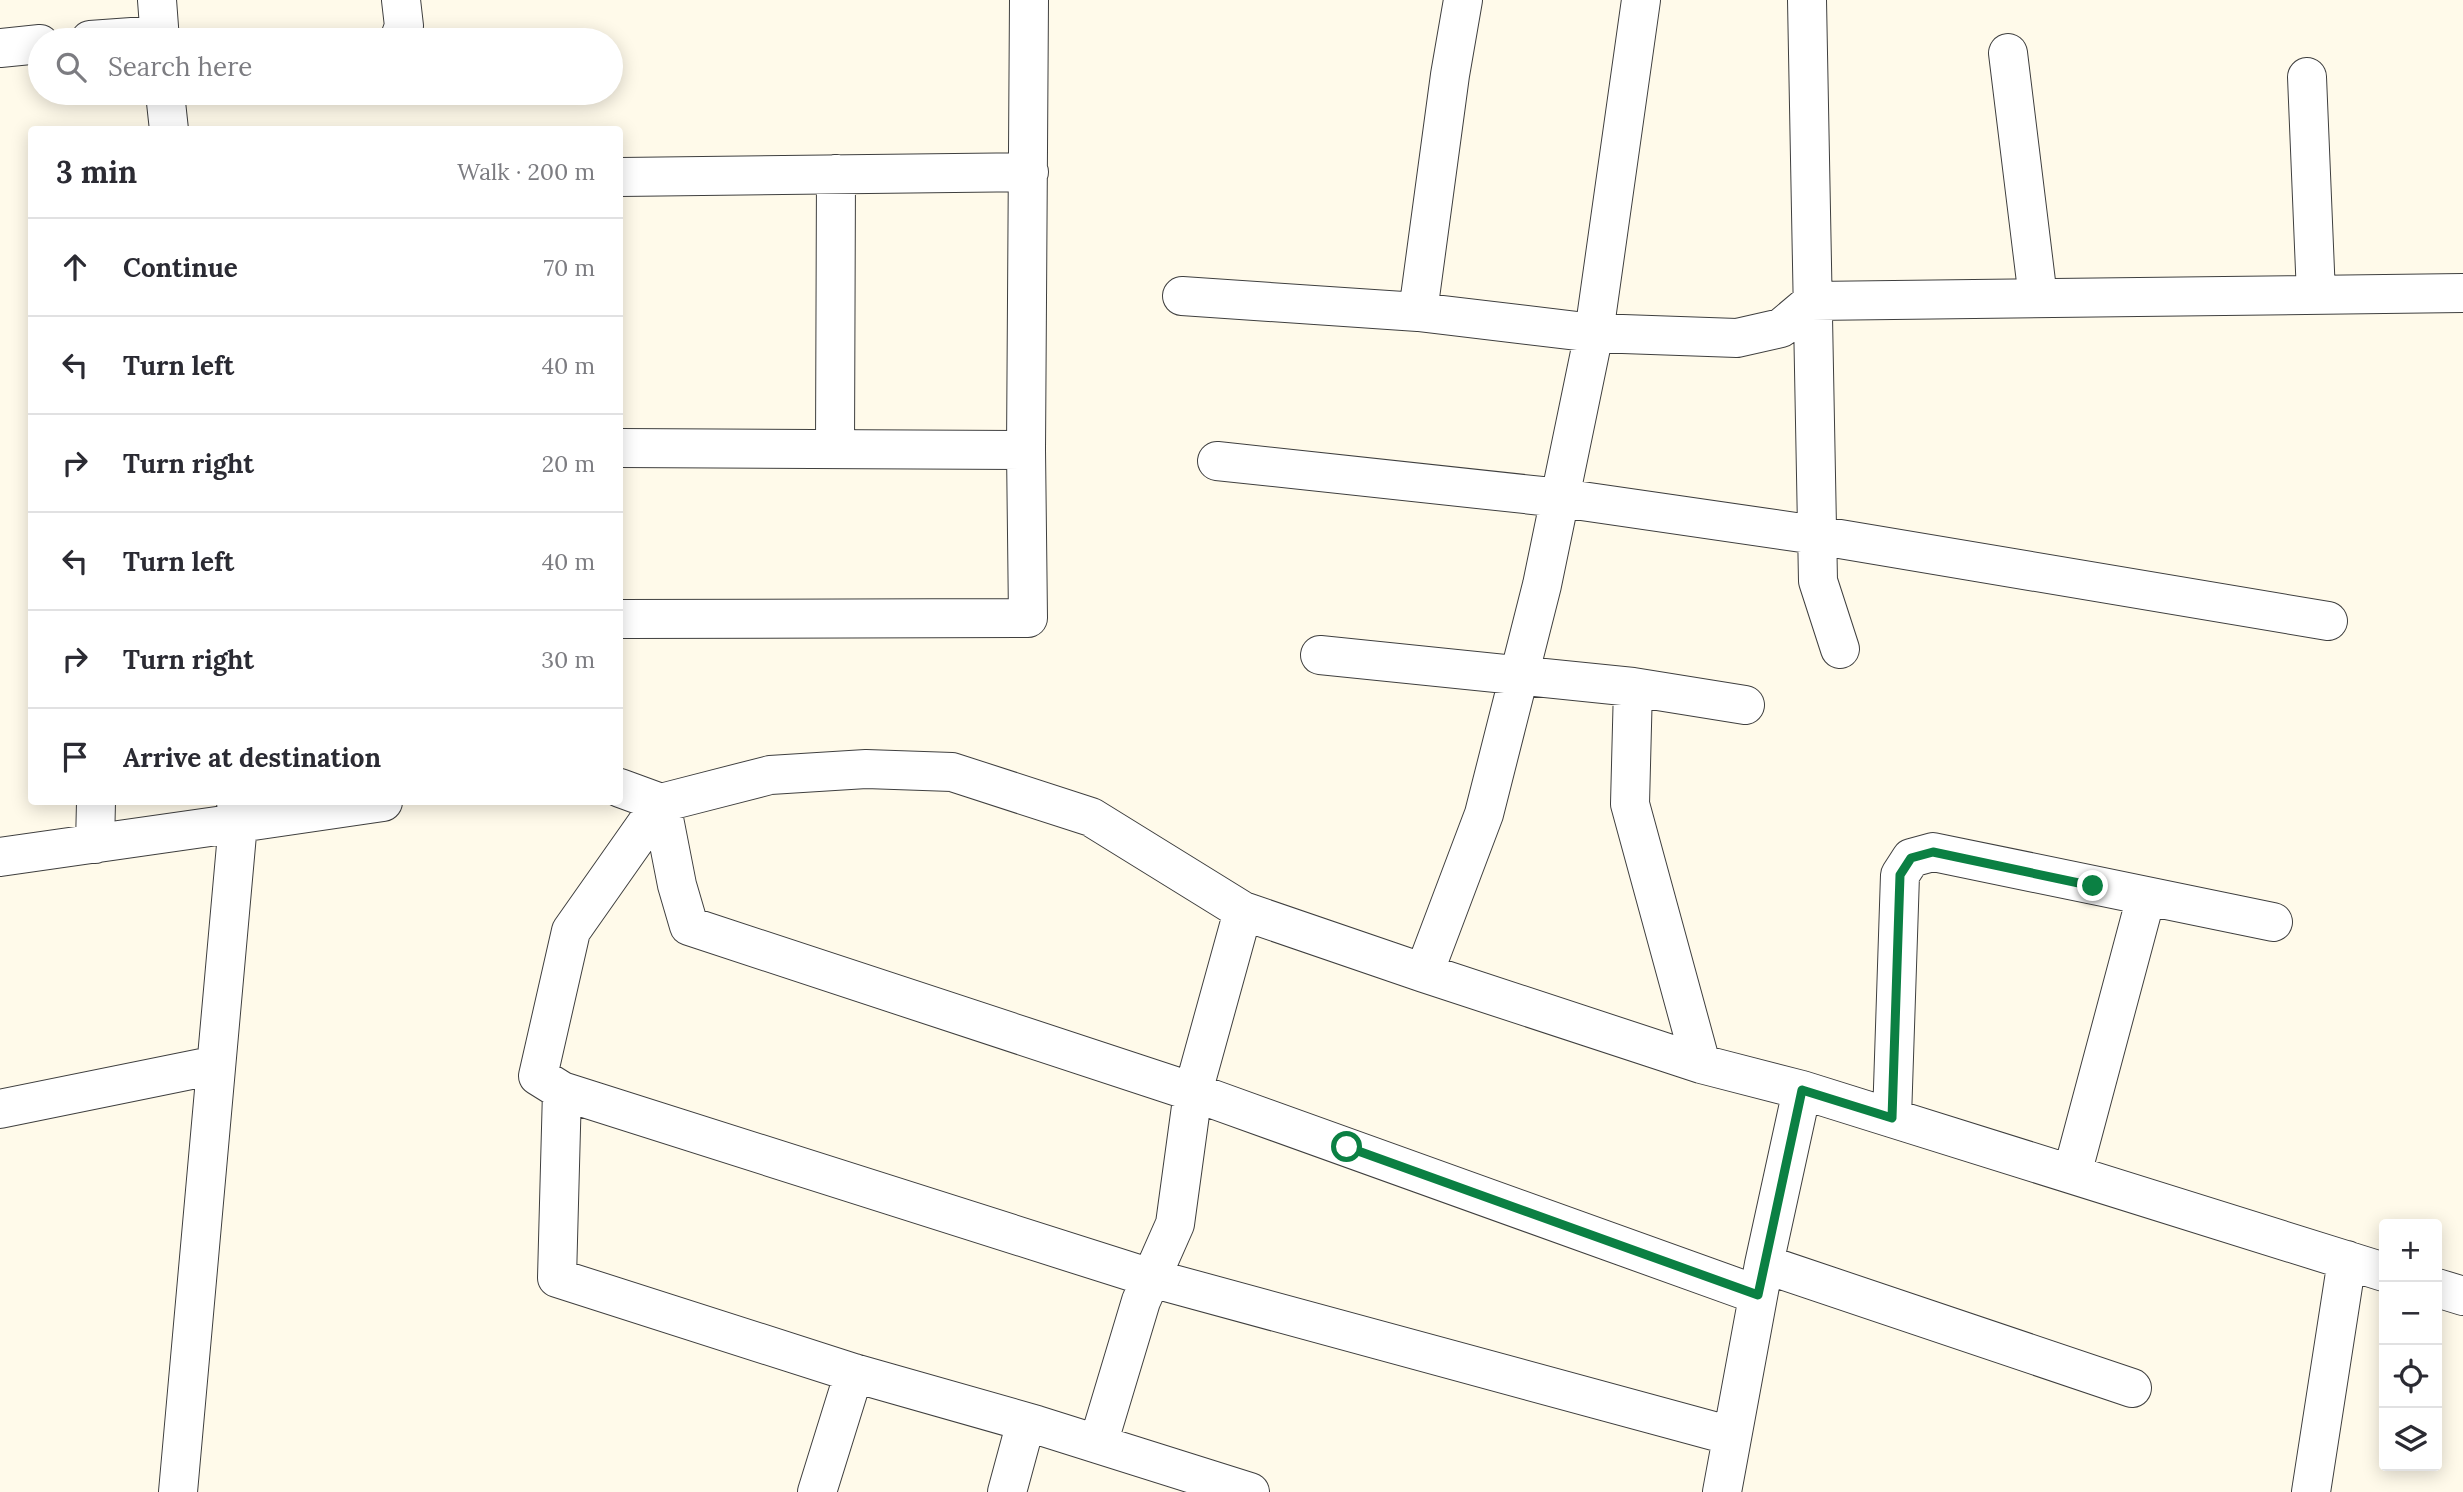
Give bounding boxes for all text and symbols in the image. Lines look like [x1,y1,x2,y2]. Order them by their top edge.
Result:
search box [28,28,623,105]
icon: search [52,48,90,86]
text: Search here [108,50,252,83]
text: 3 min [56,153,137,191]
text: Walk · 200 m [457,157,595,186]
icon: ahead [56,248,94,286]
text: Continue [123,251,238,284]
text: 70 m [544,253,595,282]
icon: left [56,346,94,384]
text: Turn left [123,349,234,382]
text: 40 m [542,351,595,380]
icon: right [56,444,94,482]
text: Turn right [123,447,254,480]
text: 20 m [542,449,595,478]
icon: left [56,542,94,580]
text: Turn left [123,545,234,578]
text: 40 m [542,547,595,576]
icon: right [56,640,94,678]
text: Turn right [123,643,254,676]
text: 30 m [541,645,595,674]
icon: arrive [56,738,94,776]
text: Arrive at destination [123,741,381,774]
route end [2077,870,2108,901]
route start [1331,1131,1362,1162]
map controls [2379,1219,2442,1471]
button: + [2379,1219,2442,1282]
button: − [2379,1282,2442,1345]
button: locate [2379,1345,2442,1408]
button: layers [2379,1408,2442,1471]

